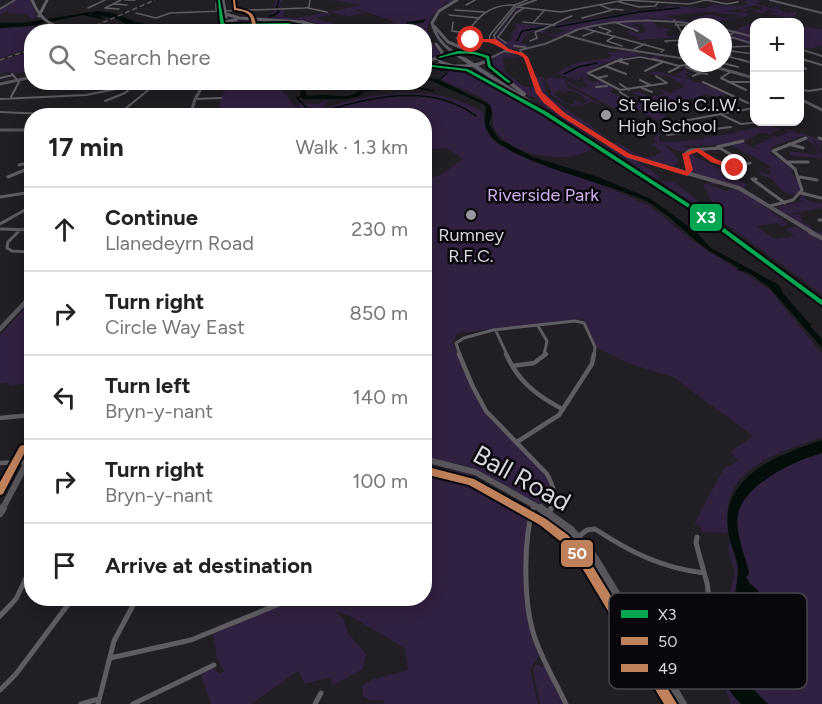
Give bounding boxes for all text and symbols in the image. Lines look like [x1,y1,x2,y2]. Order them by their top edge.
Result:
north arrow [678,18,732,72]
map controls [750,18,804,126]
button: + [750,18,804,72]
search box [24,24,432,90]
route start [457,26,483,52]
icon: search [45,41,78,74]
text: Search here [93,44,211,71]
button: − [750,72,804,126]
place label: St Teilo's C.I.W. High School [618,94,740,137]
marker: St Teilo's C.I.W. High School [599,108,613,122]
text: 17 min [48,131,124,163]
text: Walk · 1.3 km [295,135,408,159]
route end [721,154,747,180]
park label: Riverside Park [487,184,599,206]
line badge: X3 [689,203,723,232]
text: Continue [105,204,198,231]
marker: Rumney R.F.C. [464,208,478,222]
text: X3 [696,208,716,227]
icon: ahead [48,213,81,246]
text: 230 m [351,217,408,241]
place label: Rumney R.F.C. [438,224,504,267]
text: Llanedeyrn Road [105,231,254,255]
text: Turn right [105,288,204,315]
icon: right [48,297,81,330]
text: 850 m [349,301,408,325]
text: Circle Way East [105,315,245,339]
text: Turn left [105,372,191,399]
icon: left [48,381,81,414]
text: 140 m [353,385,408,409]
text: Bryn-y-nant [105,399,213,423]
street label: Ball Road [468,438,576,518]
text: Turn right [105,456,204,483]
icon: right [48,465,81,498]
text: 100 m [352,469,408,493]
text: Bryn-y-nant [105,483,213,507]
line badge: 50 [560,539,594,568]
text: 50 [567,544,587,563]
icon: arrive [48,549,81,582]
text: Arrive at destination [105,552,313,579]
legend [609,593,807,689]
text: X3 [658,605,677,624]
text: 50 [658,632,677,651]
text: 49 [658,659,677,678]

